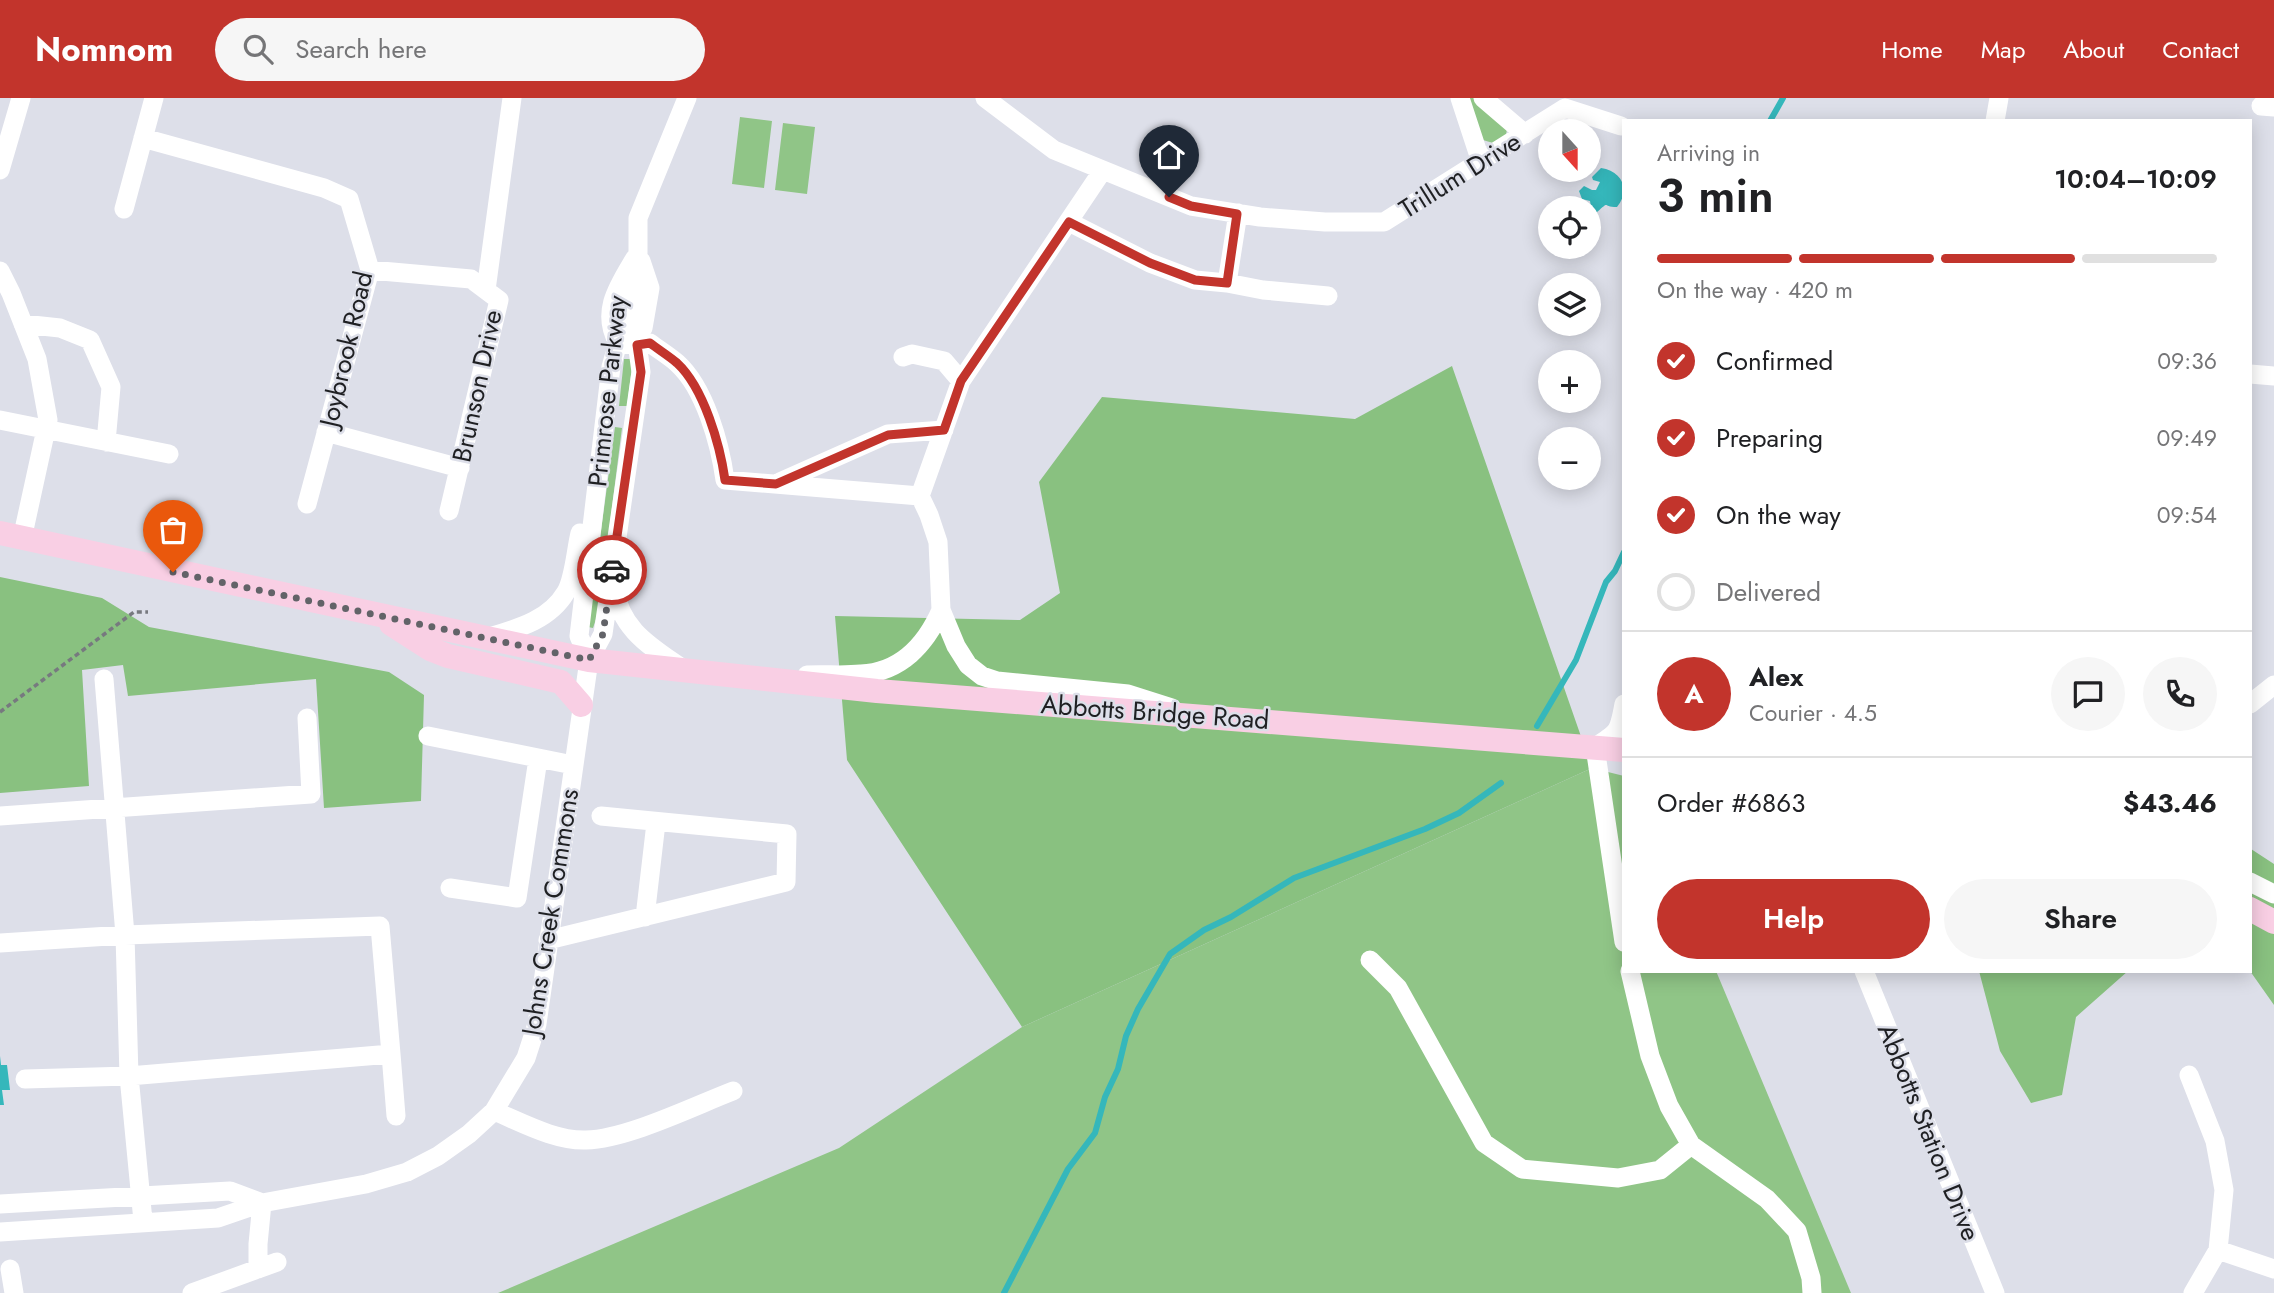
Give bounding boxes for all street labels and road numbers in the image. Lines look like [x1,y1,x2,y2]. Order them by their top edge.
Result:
street label: Trillum Drive [1392,123,1528,227]
street label: Joybrook Road [309,267,382,433]
street label: Primrose Parkway [578,293,636,489]
street label: Brunson Drive [442,306,512,466]
street label: Abbotts Bridge Road [1040,685,1270,739]
street label: Johns Creek Commons [511,786,588,1041]
street label: Abbotts Station Drive [1868,1018,1990,1246]

